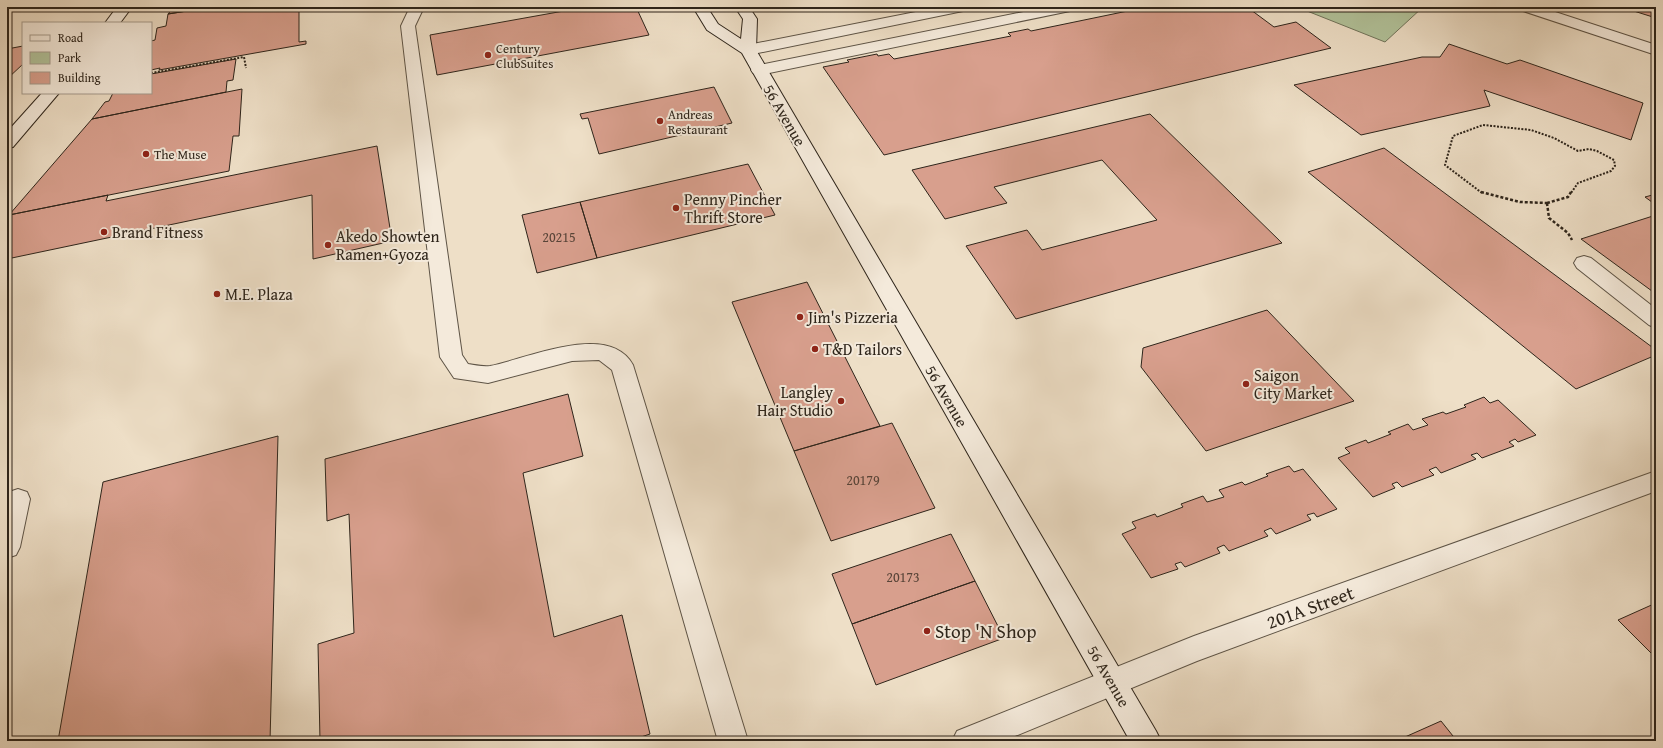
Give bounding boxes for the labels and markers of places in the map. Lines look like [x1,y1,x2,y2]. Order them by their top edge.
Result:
place label: Century ClubSuites [496,39,553,73]
marker: Century ClubSuites [483,50,493,60]
place label: Andreas Restaurant [668,105,728,139]
marker: Andreas Restaurant [655,116,665,126]
place label: The Muse [154,145,207,164]
marker: The Muse [141,149,151,159]
place label: Penny Pincher Thrift Store [684,187,782,229]
marker: Penny Pincher Thrift Store [671,203,681,213]
place label: Brand Fitness [112,220,203,244]
place label: Akedo Showten Ramen+Gyoza [336,224,439,266]
marker: Brand Fitness [99,227,109,237]
marker: Akedo Showten Ramen+Gyoza [323,240,333,250]
place label: M.E. Plaza [225,282,293,306]
marker: M.E. Plaza [212,289,222,299]
place label: Jim's Pizzeria [806,305,898,329]
marker: Jim's Pizzeria [795,312,805,322]
place label: T&D Tailors [823,337,902,361]
marker: T&D Tailors [810,344,820,354]
place label: Saigon City Market [1254,363,1333,405]
marker: Saigon City Market [1241,379,1251,389]
place label: Langley Hair Studio [757,380,833,422]
marker: Langley Hair Studio [836,396,846,406]
place label: Stop 'N Shop [935,617,1037,645]
marker: Stop 'N Shop [922,626,932,636]

